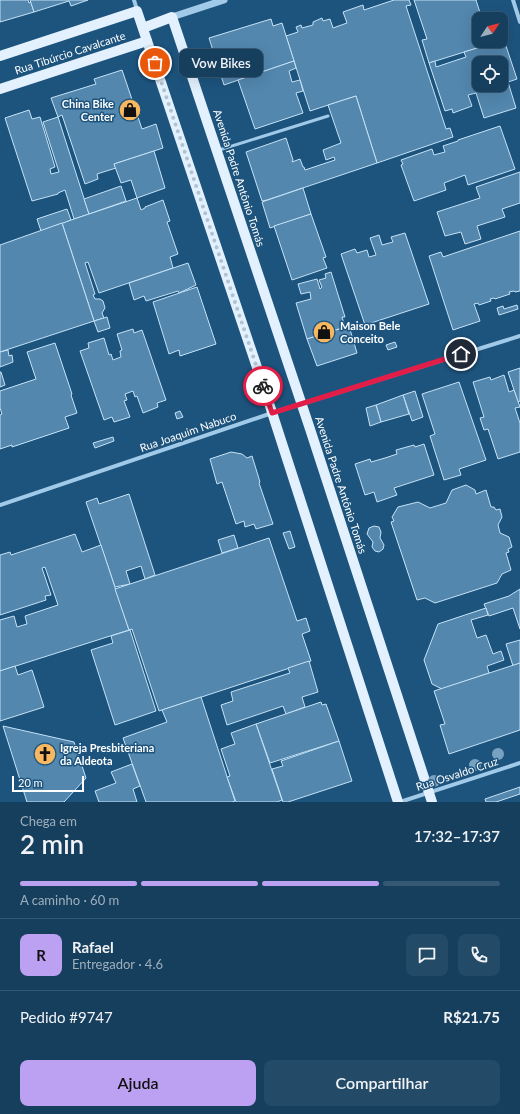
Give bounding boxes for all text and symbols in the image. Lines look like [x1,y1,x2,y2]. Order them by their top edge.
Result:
north arrow [472,12,508,48]
map controls [472,12,508,92]
street label: Rua Tibúrcio Cavalcante [13,28,127,77]
pin [138,46,172,80]
callout: Vow Bikes [179,49,263,77]
icon: bag [144,52,166,74]
text: Vow Bikes [191,55,251,71]
button: locate [472,56,508,92]
place label: China Bike Center [62,97,115,123]
shop icon: China Bike Center [117,97,143,123]
street label: Avenida Padre Antônio Tomás [211,108,268,248]
shop icon: Maison Bele Conceito [311,319,337,345]
place label: Maison Bele Conceito [340,319,400,345]
pin [444,337,478,371]
icon: home [450,343,472,365]
courier [243,366,283,406]
icon: bike [252,375,274,397]
street label: Rua Joaquim Nabuco [138,409,238,454]
street label: Avenida Padre Antônio Tomás [313,415,370,555]
church icon: Igreja Presbiteriana da Aldeota [32,741,58,767]
place label: Igreja Presbiteriana da Aldeota [60,741,154,767]
street label: Rua Osvaldo Cruz [414,754,500,793]
scale bar [12,774,84,793]
text: 20 m [18,776,43,789]
text: Chega em [20,813,77,829]
text: 17:32–17:37 [414,827,500,845]
text: 2 min [20,828,84,860]
text: A caminho · 60 m [20,892,119,908]
button: chat [406,934,448,976]
button: phone [458,934,500,976]
text: Rafael [72,938,114,956]
text: R [36,946,46,964]
text: Entregador · 4.6 [72,956,163,972]
text: Pedido #9747 [20,1008,113,1026]
text: R$21.75 [443,1008,500,1026]
button: Ajuda [20,1060,256,1106]
button: Compartilhar [264,1060,500,1106]

